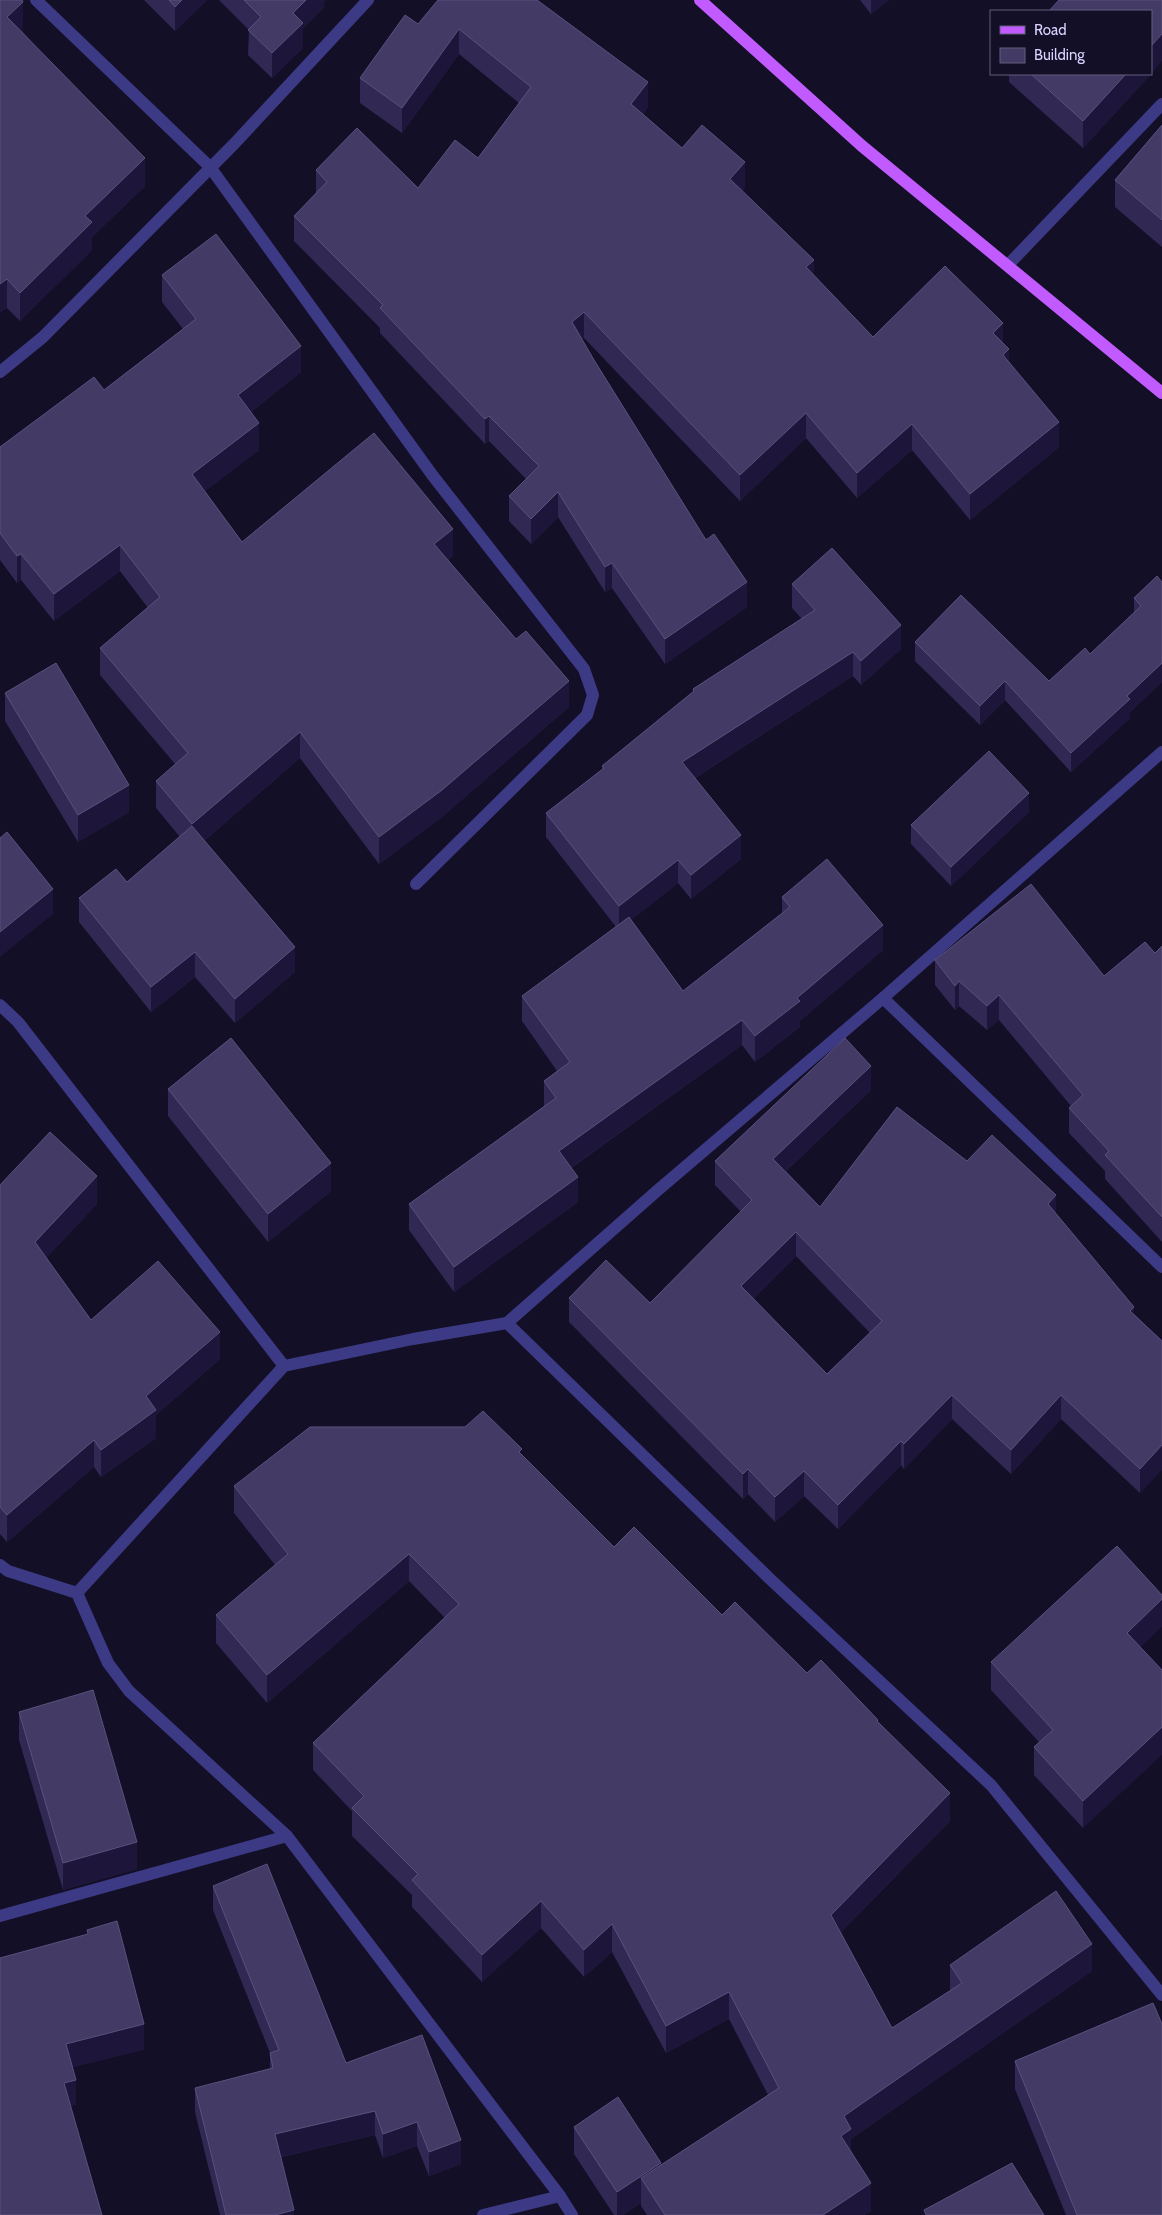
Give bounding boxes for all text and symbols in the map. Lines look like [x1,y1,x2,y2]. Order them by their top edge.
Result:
legend [990,10,1152,75]
text: Road [1034,21,1067,39]
text: Building [1034,46,1085,64]

